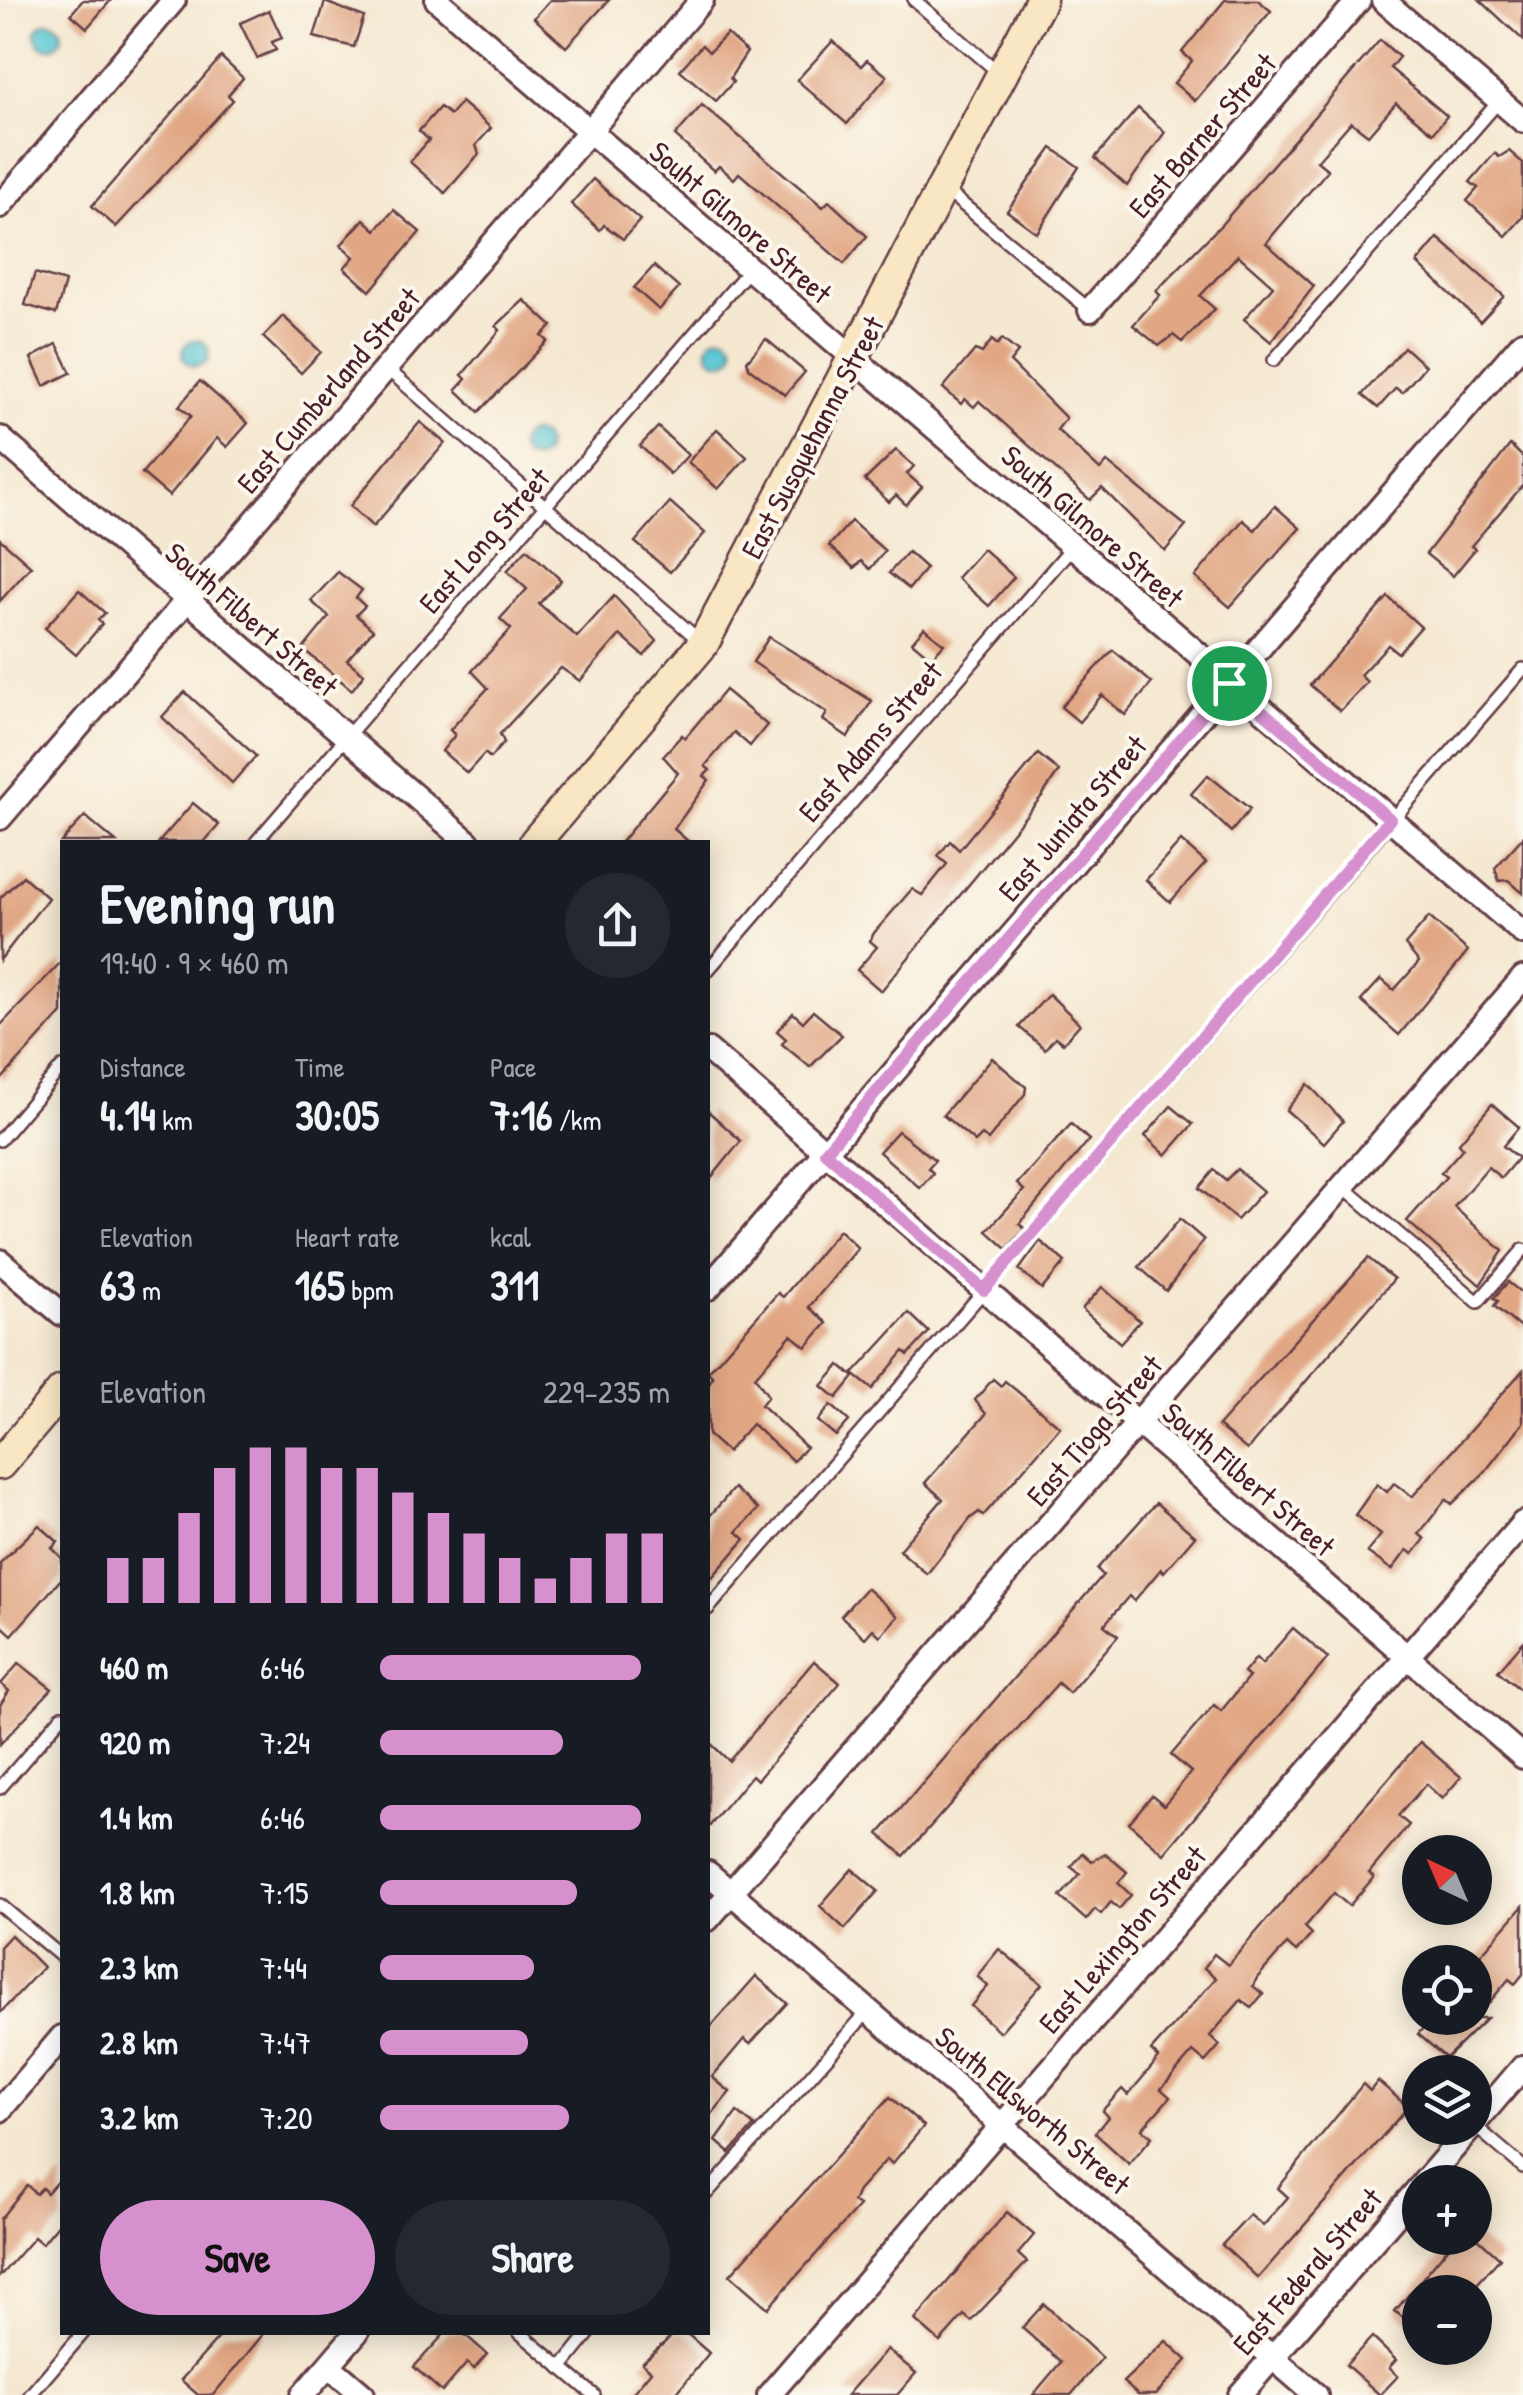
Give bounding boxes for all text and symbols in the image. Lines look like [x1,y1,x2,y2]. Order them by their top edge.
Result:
street label: East Barner Street [1119,44,1285,226]
street label: Souht Gilmore Street [641,132,841,313]
street label: East Cumberland Street [228,278,429,501]
street label: East Susquehanna Street [731,308,893,565]
street label: South Gilmore Street [993,436,1193,617]
street label: East Long Street [410,458,559,621]
street label: South Filbert Street [157,533,347,706]
pin [1187,641,1272,726]
street label: East Adams Street [789,652,951,830]
icon: arrive [1202,656,1257,711]
street label: East Juniata Street [989,726,1156,910]
text: Evening run [100,866,335,940]
button: share [565,873,670,978]
text: 19:40 · 9 × 460 m [100,941,289,984]
text: Distance [100,1048,186,1086]
text: Time [295,1048,345,1086]
text: Pace [490,1048,536,1086]
text: 4.14 [100,1086,156,1143]
text: 30:05 [295,1086,379,1143]
text: 7:16 [490,1086,553,1143]
text: km [156,1101,193,1139]
text: /km [553,1101,602,1139]
text: Elevation [100,1218,193,1256]
text: Heart rate [295,1218,400,1256]
text: kcal [490,1218,531,1256]
text: 63 [100,1256,136,1313]
text: 165 [295,1256,345,1313]
text: 311 [490,1256,539,1313]
text: m [136,1271,161,1309]
text: bpm [345,1271,394,1309]
street label: East Tioga Street [1017,1345,1171,1514]
text: Elevation [100,1370,206,1413]
text: 229–235 m [543,1370,670,1413]
street label: South Filbert Street [1154,1393,1344,1566]
text: 460 m [100,1646,168,1689]
text: 6:46 [260,1646,305,1689]
text: 920 m [100,1721,170,1764]
text: 7:24 [260,1721,310,1764]
text: 1.4 km [100,1796,173,1839]
text: 6:46 [260,1796,305,1839]
north arrow [1402,1835,1492,1925]
map controls [1402,1835,1492,2365]
street label: East Lexington Street [1029,1836,1215,2041]
text: 1.8 km [100,1871,175,1914]
text: 7:15 [260,1871,308,1914]
button: locate [1402,1945,1492,2035]
text: 2.3 km [100,1946,179,1989]
text: 7:44 [260,1946,307,1989]
street label: South Ellsworth Street [927,2017,1139,2204]
text: 2.8 km [100,2021,178,2064]
text: 7:47 [260,2021,311,2064]
button: layers [1402,2055,1492,2145]
text: 3.2 km [100,2096,179,2139]
text: 7:20 [260,2096,313,2139]
button: + [1402,2165,1492,2255]
street label: East Federal Street [1223,2179,1391,2363]
button: Save [100,2200,375,2315]
button: Share [395,2200,670,2315]
button: − [1402,2275,1492,2365]

